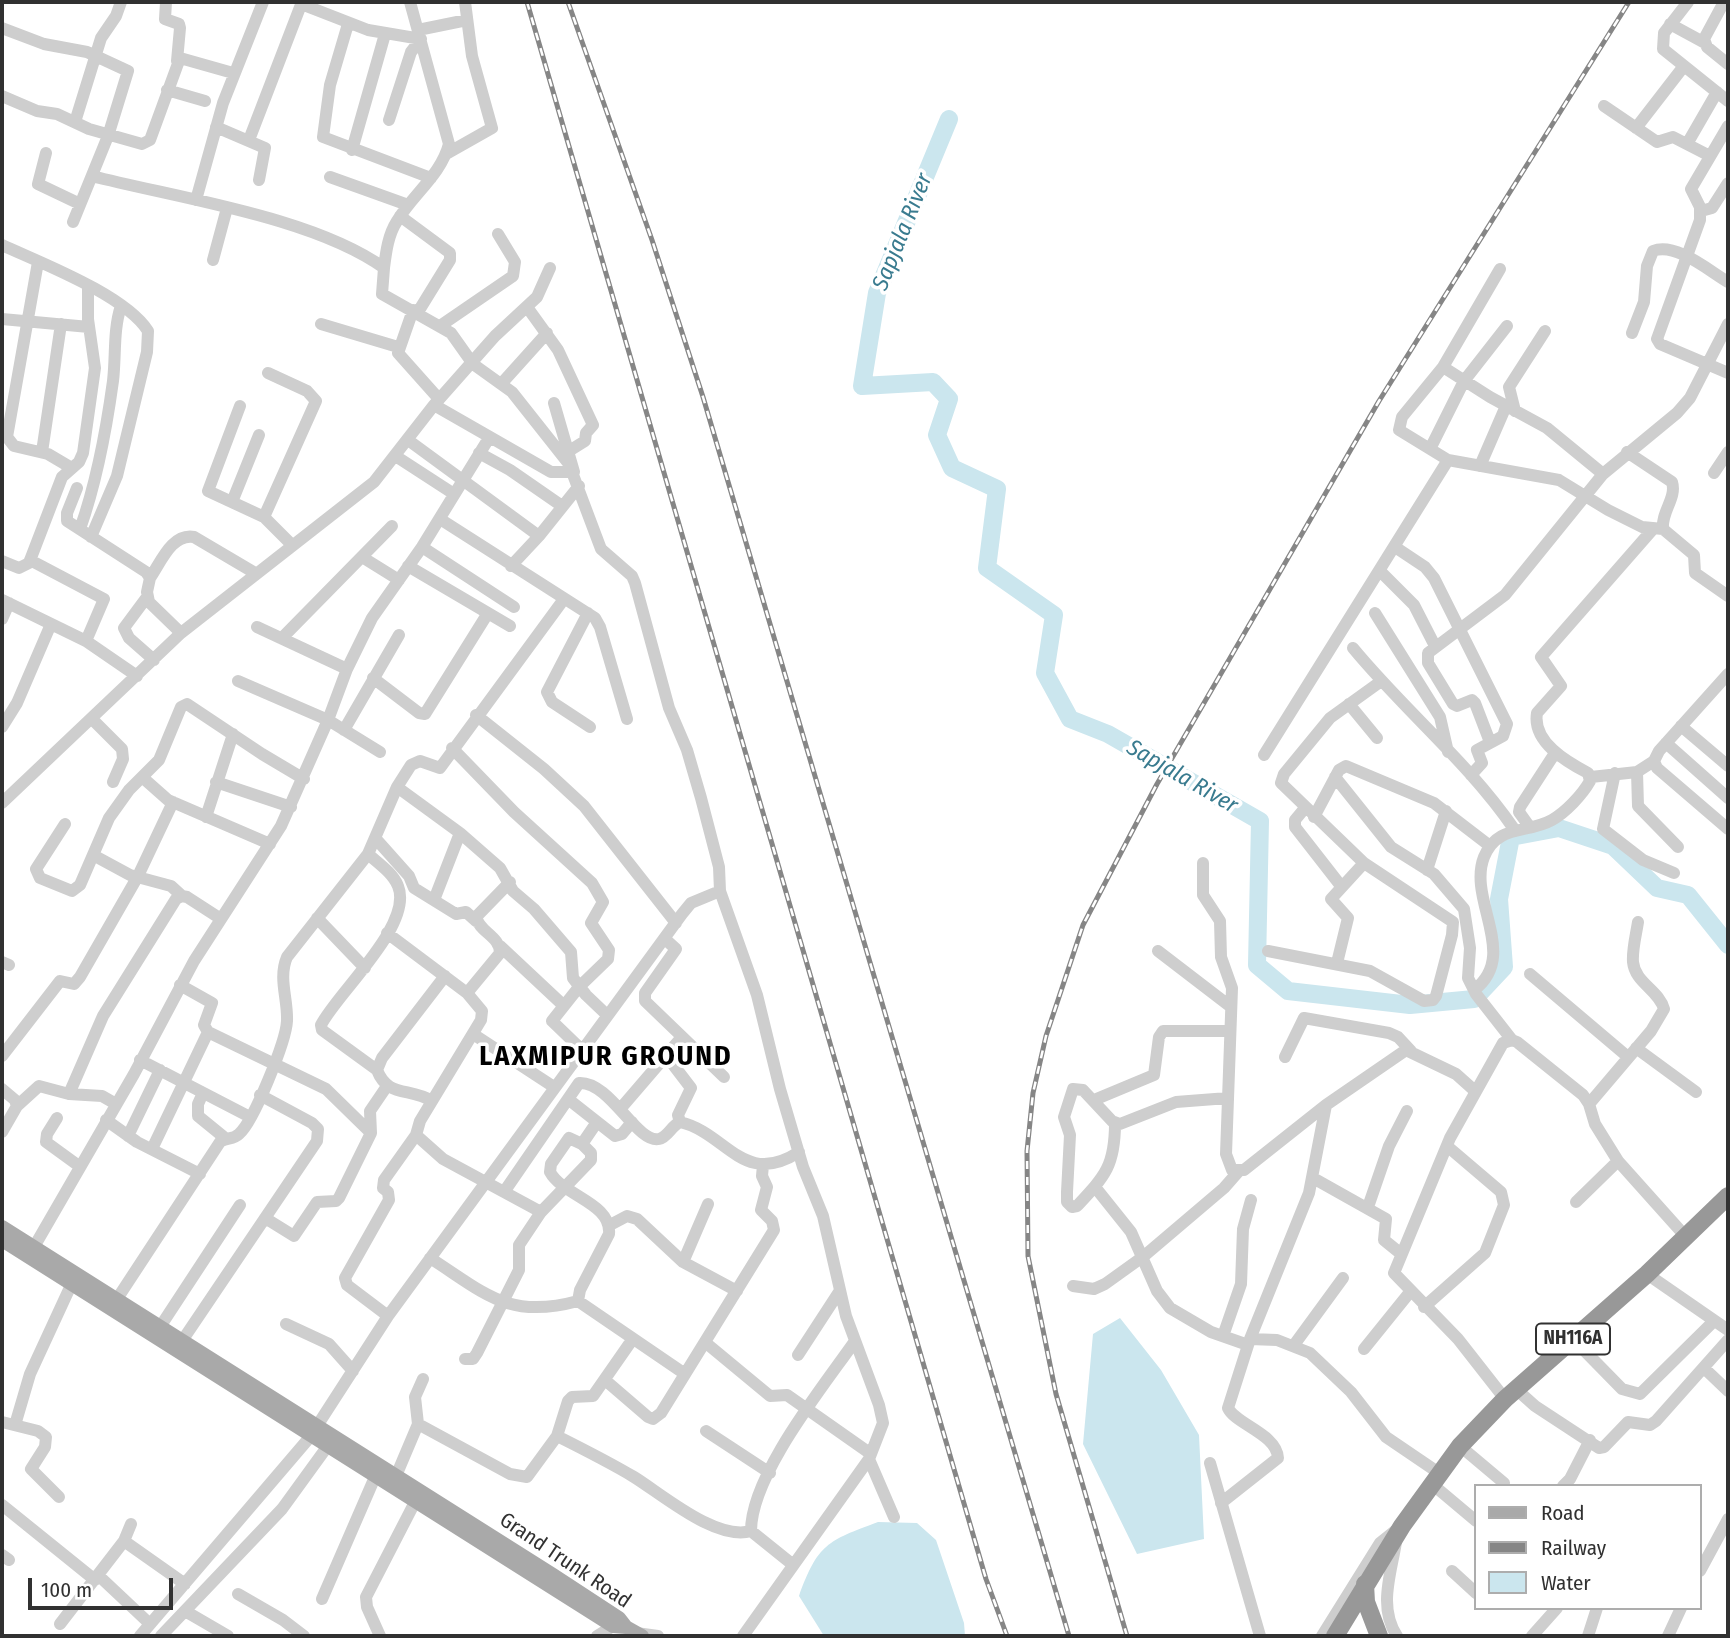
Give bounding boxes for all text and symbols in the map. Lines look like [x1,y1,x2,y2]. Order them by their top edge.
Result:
water label: Sapjala River [867,170,939,294]
water label: Sapjala River [1122,734,1242,820]
district label: LAXMIPUR GROUND [481,1040,731,1074]
road number: NH116A [1536,1324,1610,1354]
legend [1474,1484,1702,1610]
text: Road [1541,1500,1585,1526]
street label: Grand Trunk Road [495,1508,635,1614]
text: Railway [1541,1535,1606,1561]
scale bar [32,1564,177,1608]
text: Water [1541,1570,1591,1596]
text: 100 m [41,1577,92,1603]

